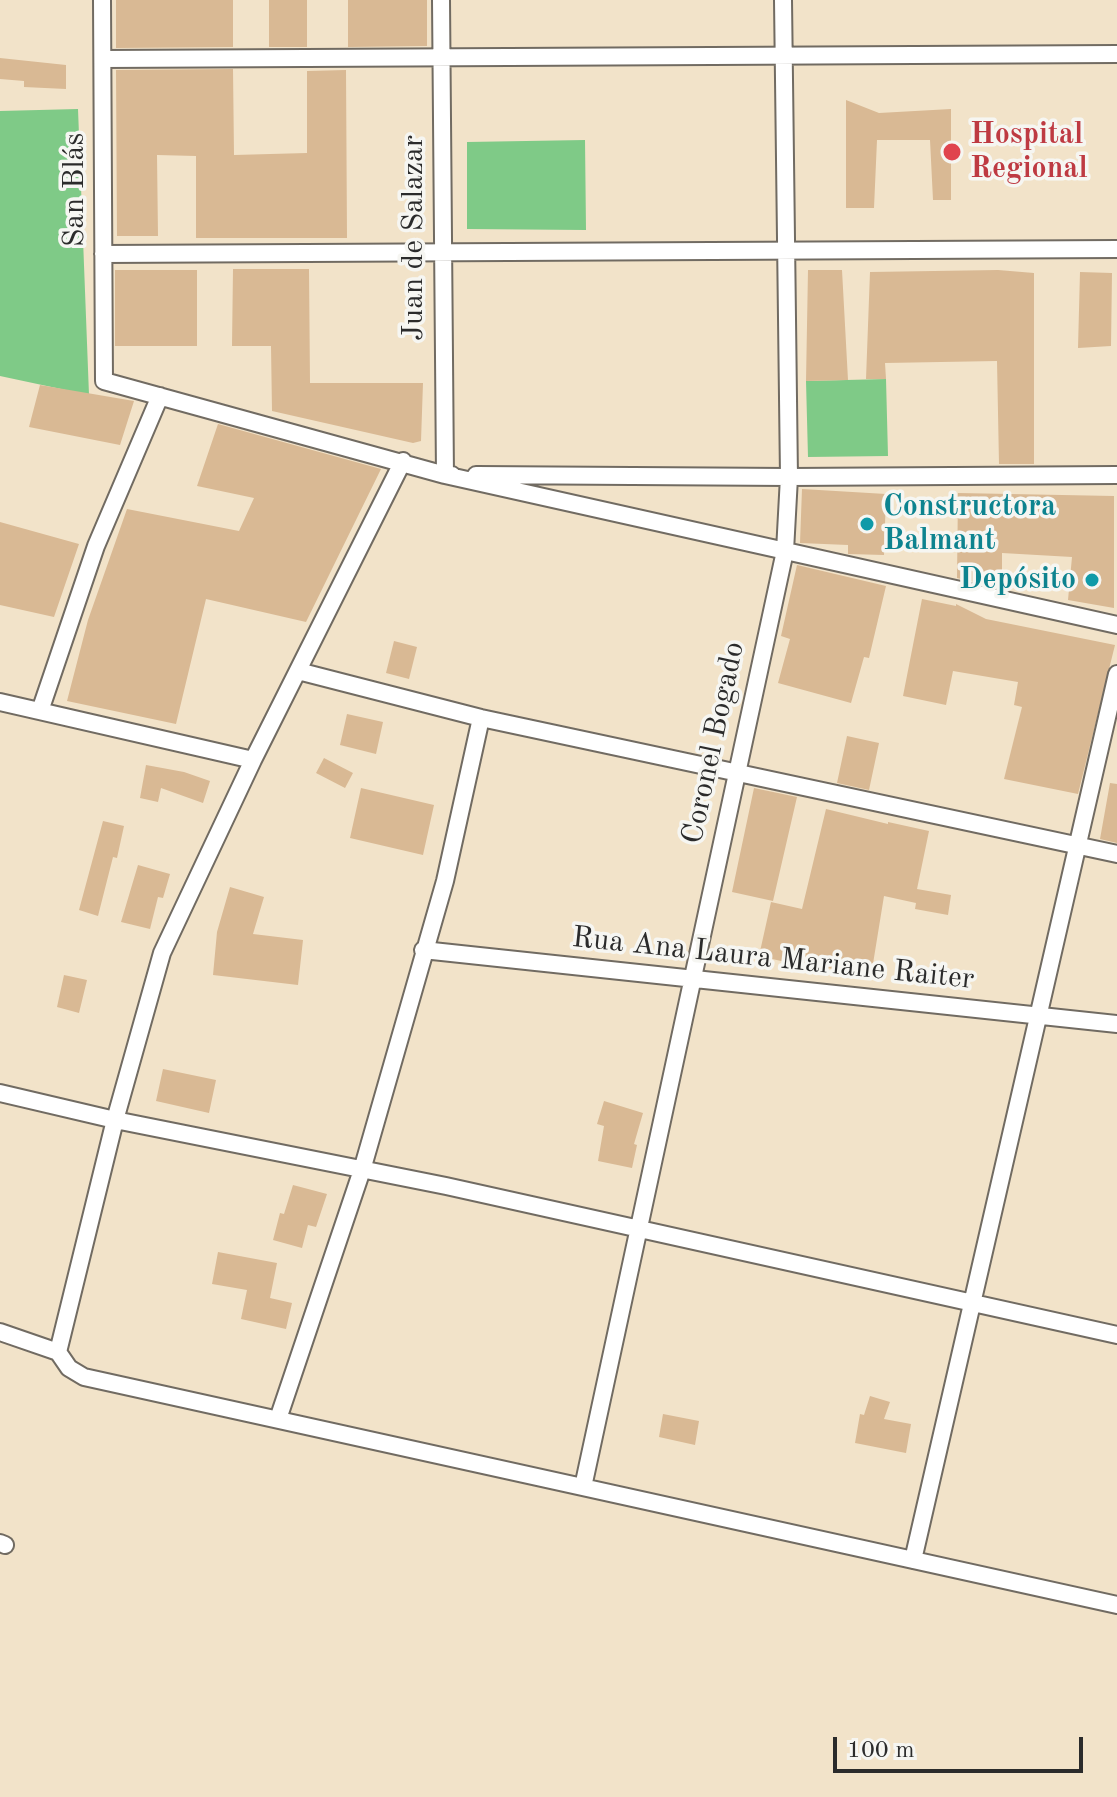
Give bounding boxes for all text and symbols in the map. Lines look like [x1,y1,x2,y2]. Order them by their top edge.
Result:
place label: Hospital Regional [970,117,1088,188]
street label: San Blás [57,133,93,247]
street label: Juan de Salazar [396,135,432,341]
marker: Hospital Regional [941,141,963,163]
place label: Constructora Balmant [883,489,1056,560]
marker: Constructora Balmant [858,515,876,533]
place label: Depósito [959,562,1076,598]
marker: Depósito [1083,571,1101,589]
street label: Coronel Bogado [675,639,753,847]
street label: Rua Ana Laura Mariane Raiter [570,920,976,998]
scale bar [837,1721,1087,1771]
text: 100 m [847,1739,915,1763]

